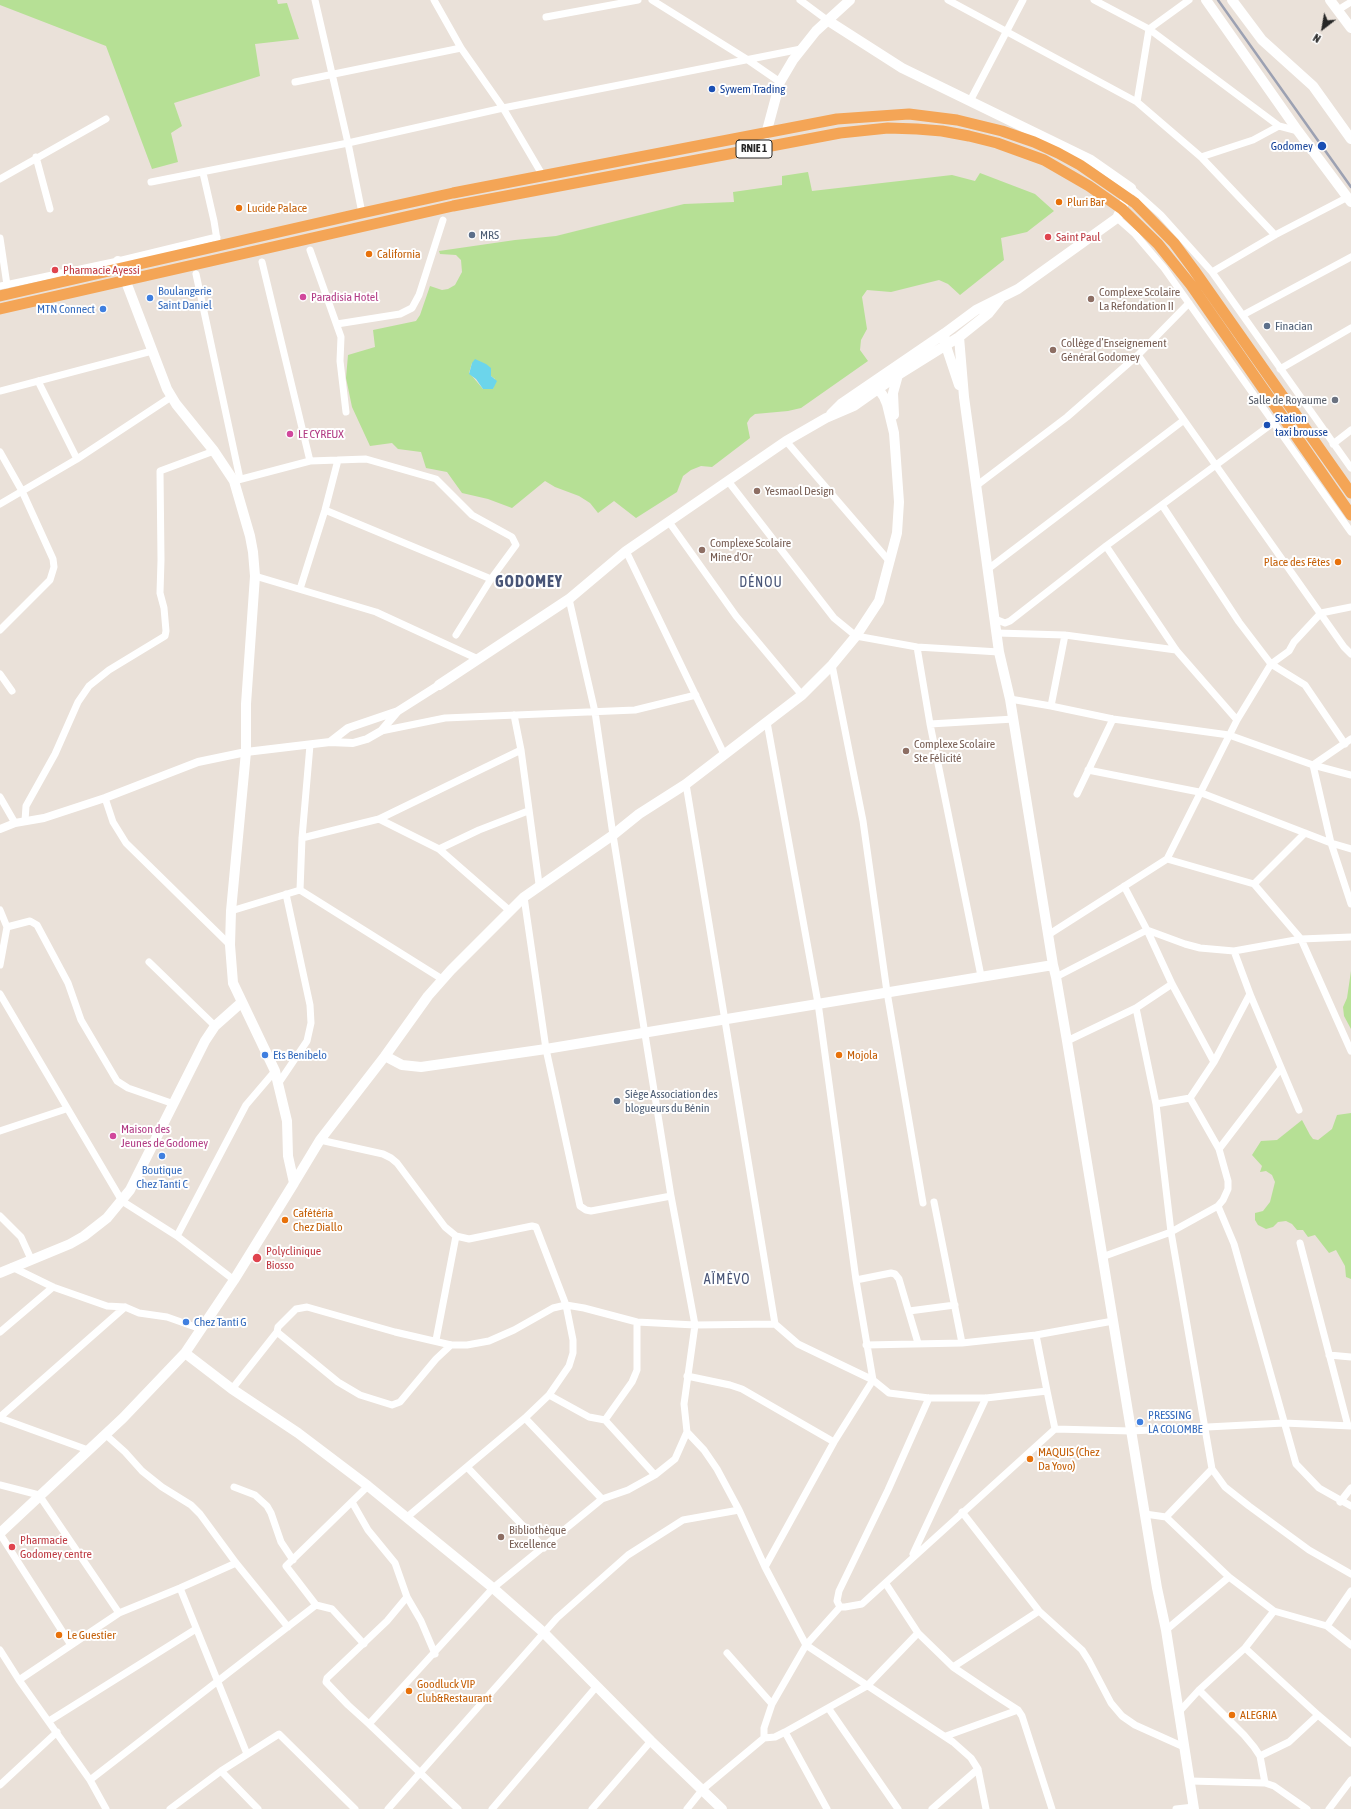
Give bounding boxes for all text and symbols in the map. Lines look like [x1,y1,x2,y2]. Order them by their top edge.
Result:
north arrow [1303,8,1343,48]
text: N [1311,31,1323,45]
place label: Sywem Trading [720,82,785,96]
marker: Sywem Trading [707,84,717,94]
place label: Godomey [1271,139,1313,153]
road number: RNIE 1 [736,140,772,158]
marker: Godomey [1316,140,1328,152]
place label: Pluri Bar [1067,195,1105,209]
marker: Pluri Bar [1054,197,1064,207]
place label: Lucide Palace [247,201,307,215]
marker: Lucide Palace [234,203,244,213]
place label: MRS [480,228,499,242]
marker: MRS [467,230,477,240]
place label: Saint Paul [1056,230,1100,244]
marker: Saint Paul [1043,232,1053,242]
place label: California [377,247,421,261]
marker: California [364,249,374,259]
place label: Pharmacie Ayessi [63,263,140,277]
marker: Pharmacie Ayessi [50,265,60,275]
place label: Boulangerie Saint Daniel [158,284,212,312]
place label: Complexe Scolaire La Refondation II [1099,285,1180,313]
place label: Paradisia Hotel [311,290,378,304]
marker: Paradisia Hotel [298,292,308,302]
marker: Boulangerie Saint Daniel [145,293,155,303]
marker: Complexe Scolaire La Refondation II [1086,294,1096,304]
place label: MTN Connect [37,302,95,316]
marker: MTN Connect [98,304,108,314]
place label: Finacian [1275,319,1313,333]
marker: Finacian [1262,321,1272,331]
place label: Collège d’Enseignement Général Godomey [1061,336,1167,364]
marker: Collège d’Enseignement Général Godomey [1048,345,1058,355]
place label: Salle de Royaume [1248,393,1327,407]
marker: Salle de Royaume [1330,395,1340,405]
place label: Station taxi brousse [1275,411,1328,439]
marker: Station taxi brousse [1262,420,1272,430]
place label: LE CYREUX [298,427,344,441]
marker: LE CYREUX [285,429,295,439]
place label: Yesmaol Design [765,484,834,498]
marker: Yesmaol Design [752,486,762,496]
place label: Complexe Scolaire Mine d'Or [710,536,791,564]
marker: Complexe Scolaire Mine d'Or [697,545,707,555]
place label: Place des Fêtes [1264,555,1330,569]
marker: Place des Fêtes [1333,557,1343,567]
district label: GODOMEY [495,572,563,592]
district label: DÉNOU [739,575,783,591]
place label: Complexe Scolaire Ste Félicité [914,737,995,765]
marker: Complexe Scolaire Ste Félicité [901,746,911,756]
place label: Ets Benibelo [273,1048,327,1062]
place label: Mojola [847,1048,878,1062]
marker: Ets Benibelo [260,1050,270,1060]
marker: Mojola [834,1050,844,1060]
place label: Siège Association des blogueurs du Bénin [625,1087,718,1115]
marker: Siège Association des blogueurs du Bénin [612,1096,622,1106]
place label: Maison des Jeunes de Godomey [121,1122,208,1150]
marker: Maison des Jeunes de Godomey [108,1131,118,1141]
marker: Boutique Chez Tanti C [157,1151,167,1161]
place label: Boutique Chez Tanti C [136,1163,188,1191]
place label: Cafétéria Chez Diallo [293,1206,343,1234]
marker: Cafétéria Chez Diallo [280,1215,290,1225]
place label: Polyclinique Biosso [266,1244,321,1272]
marker: Polyclinique Biosso [251,1252,263,1264]
district label: AÏMÈVO [704,1272,750,1288]
place label: Chez Tanti G [194,1315,247,1329]
marker: Chez Tanti G [181,1317,191,1327]
place label: PRESSING LA COLOMBE [1148,1408,1203,1436]
marker: PRESSING LA COLOMBE [1135,1417,1145,1427]
place label: MAQUIS (Chez Da Yovo) [1038,1445,1100,1473]
marker: MAQUIS (Chez Da Yovo) [1025,1454,1035,1464]
place label: Bibliothèque Excellence [509,1523,566,1551]
marker: Bibliothèque Excellence [496,1532,506,1542]
place label: Pharmacie Godomey centre [20,1533,92,1561]
marker: Pharmacie Godomey centre [7,1542,17,1552]
place label: Le Guestier [67,1628,116,1642]
marker: Le Guestier [54,1630,64,1640]
place label: Goodluck VIP Club&Restaurant [417,1677,492,1705]
marker: Goodluck VIP Club&Restaurant [404,1686,414,1696]
place label: ALEGRIA [1240,1708,1277,1722]
marker: ALEGRIA [1227,1710,1237,1720]

